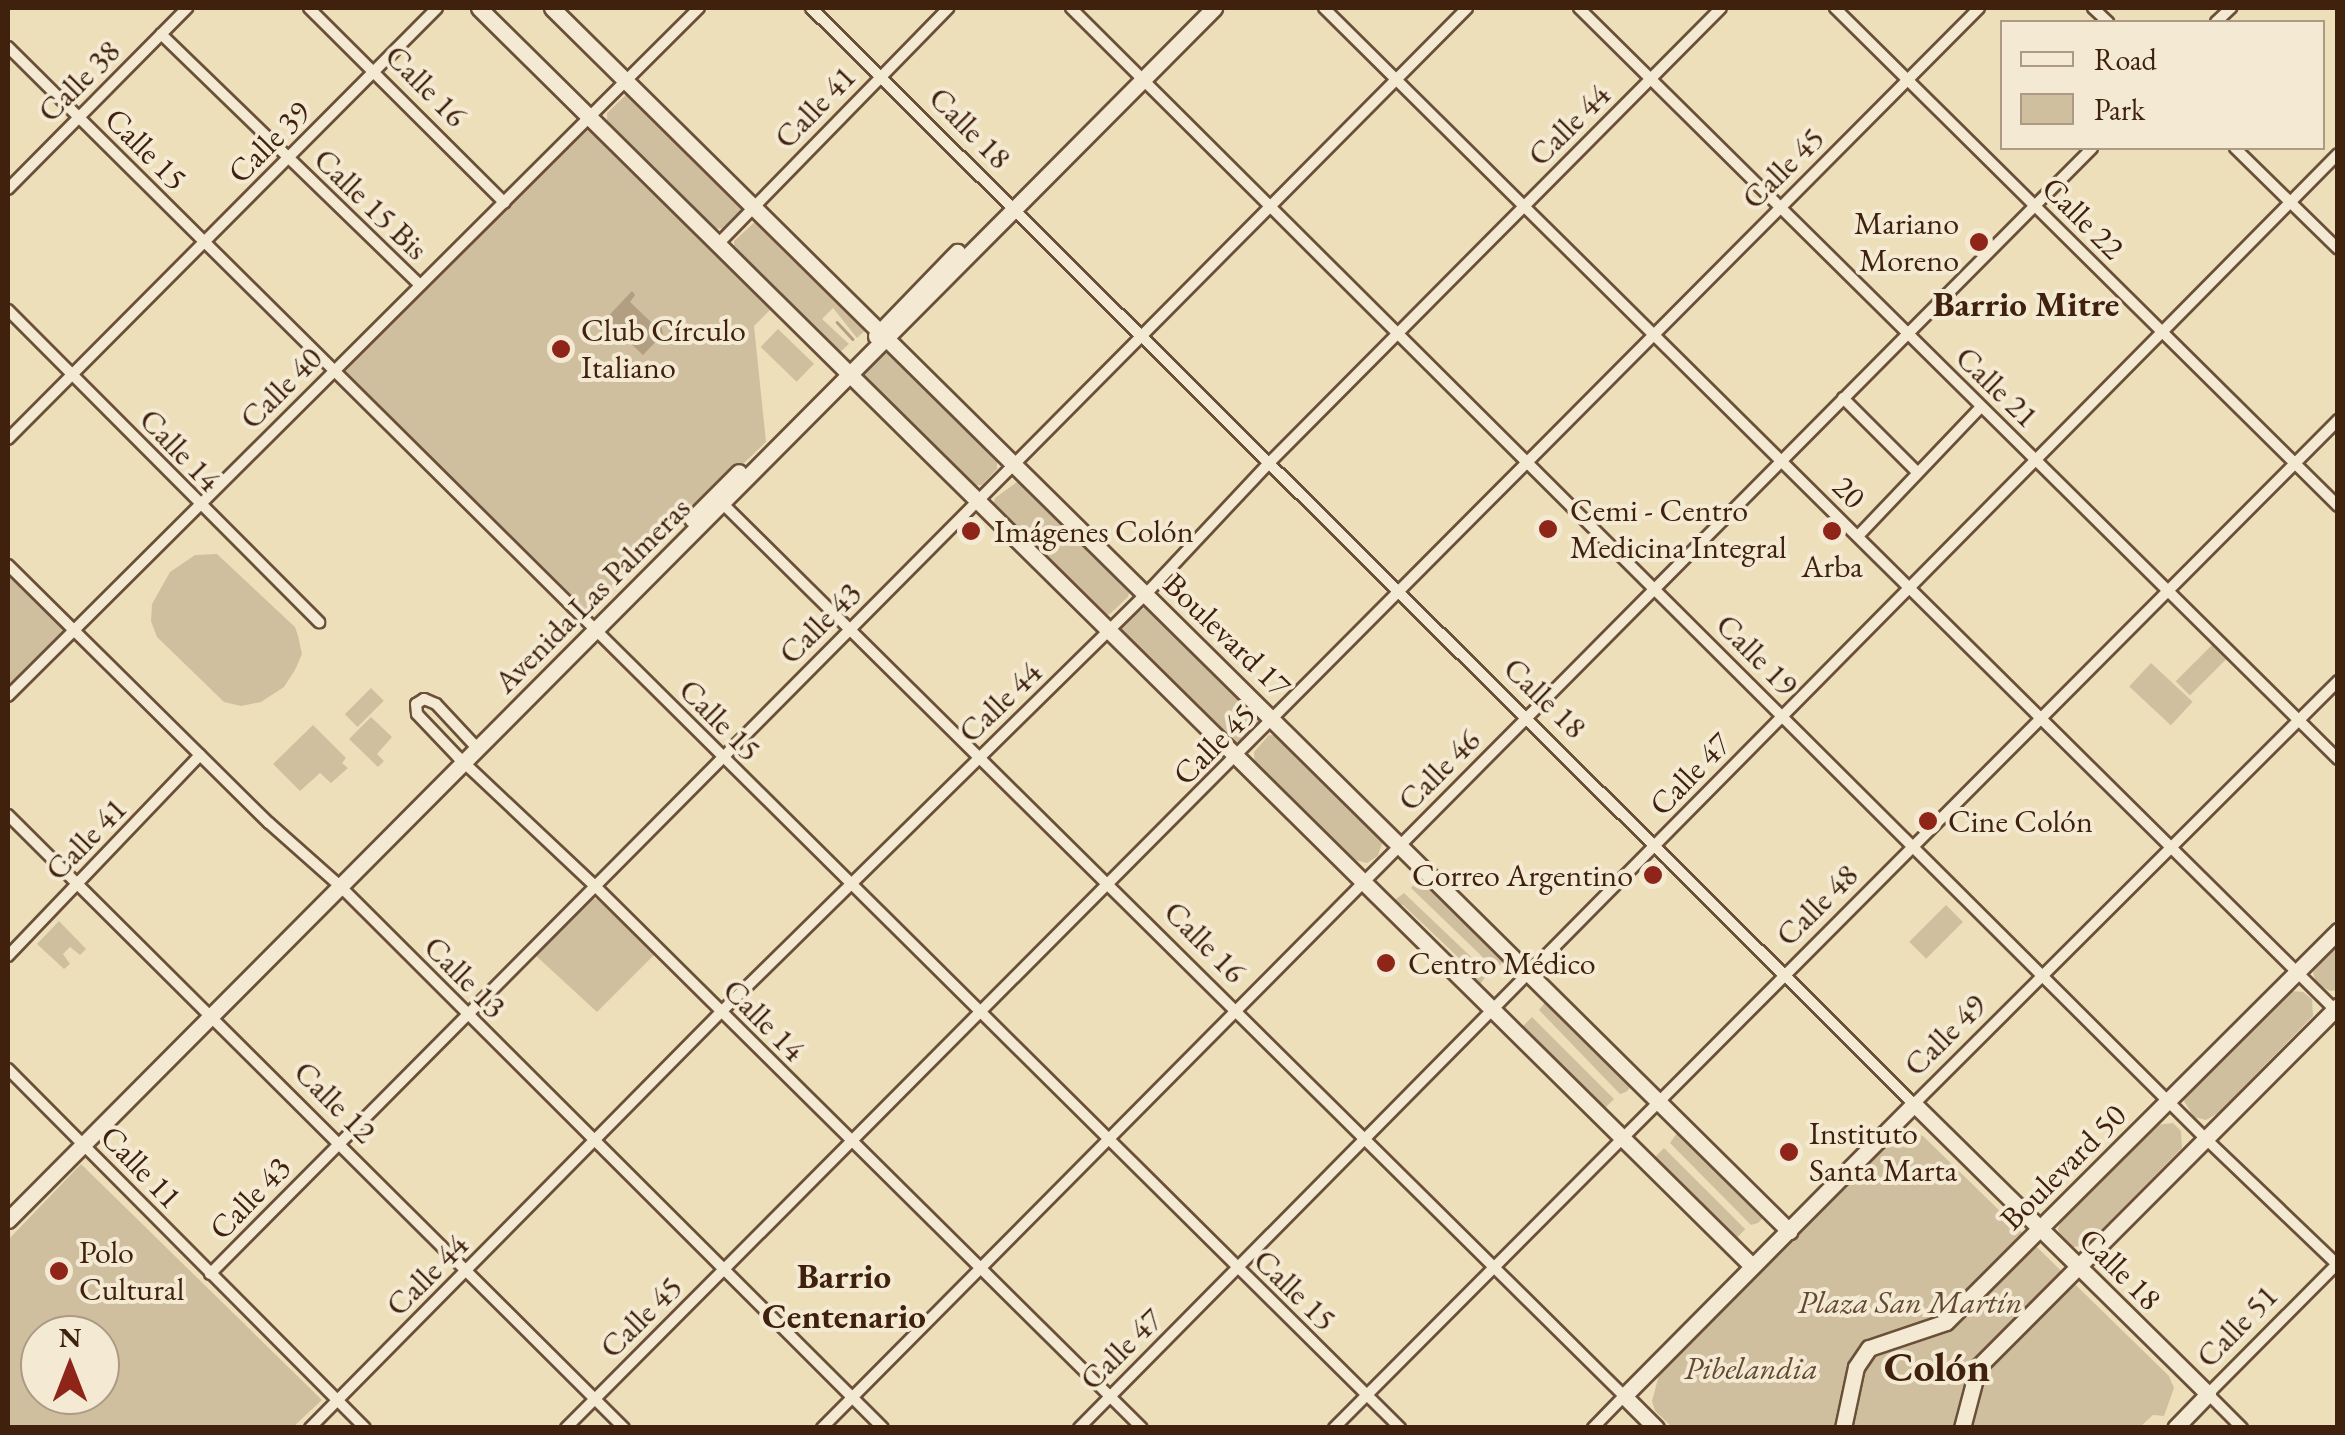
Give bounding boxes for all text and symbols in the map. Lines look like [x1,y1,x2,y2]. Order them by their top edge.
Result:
legend [2000,20,2325,150]
street label: Calle 38 [30,32,128,130]
street label: Calle 16 [377,37,475,135]
text: Road [2094,40,2157,79]
street label: Calle 41 [766,58,864,156]
street label: Calle 44 [1520,76,1618,174]
street label: Calle 18 [921,79,1019,177]
text: Park [2094,90,2145,129]
street label: Calle 39 [220,93,318,191]
street label: Calle 15 [97,100,195,198]
street label: Calle 45 [1734,119,1832,217]
street label: Calle 15 Bis [306,140,436,268]
street label: Calle 22 [2034,169,2132,267]
place label: Mariano Moreno [1854,205,1959,280]
marker: Mariano Moreno [1968,231,1990,253]
district label: Barrio Mitre [1933,283,2119,325]
place label: Club Círculo Italiano [581,312,746,387]
marker: Club Círculo Italiano [550,338,572,360]
street label: Calle 21 [1948,338,2046,436]
street label: Calle 40 [232,339,330,437]
street label: Calle 14 [131,401,229,499]
street label: 20 [1825,468,1873,516]
street label: Avenida Las Palmeras [486,489,698,701]
place label: Cemi - Centro Medicina Integral [1570,492,1787,567]
place label: Imágenes Colón [994,512,1194,550]
marker: Cemi - Centro Medicina Integral [1535,516,1561,542]
marker: Imágenes Colón [958,518,984,544]
marker: Arba [1821,520,1843,542]
place label: Arba [1801,547,1863,585]
street label: Boulevard 17 [1155,565,1299,705]
street label: Calle 43 [771,574,869,672]
street label: Calle 19 [1708,606,1806,704]
street label: Calle 18 [1496,649,1594,747]
street label: Calle 44 [951,653,1049,751]
street label: Calle 15 [671,671,769,769]
street label: Calle 45 [1165,695,1263,793]
street label: Calle 46 [1390,721,1488,819]
street label: Calle 47 [1641,725,1739,823]
street label: Calle 41 [37,790,135,888]
place label: Cine Colón [1948,802,2093,840]
marker: Cine Colón [1917,810,1939,832]
place label: Correo Argentino [1412,856,1633,894]
street label: Calle 48 [1768,856,1866,954]
marker: Correo Argentino [1642,864,1664,886]
street label: Calle 16 [1156,893,1254,991]
street label: Calle 13 [416,928,514,1026]
place label: Centro Médico [1408,944,1596,982]
marker: Centro Médico [1373,950,1399,976]
street label: Calle 14 [715,971,813,1069]
street label: Calle 49 [1896,986,1994,1084]
street label: Calle 12 [286,1053,384,1151]
street label: Boulevard 50 [1992,1096,2134,1238]
place label: Instituto Santa Marta [1809,1115,1957,1190]
street label: Calle 11 [92,1118,190,1216]
marker: Instituto Santa Marta [1778,1141,1800,1163]
street label: Calle 43 [201,1149,299,1247]
street label: Calle 18 [2071,1220,2169,1318]
street label: Calle 44 [378,1226,476,1324]
place label: Polo Cultural [79,1234,184,1309]
street label: Calle 15 [1246,1241,1344,1339]
district label: Barrio Centenario [762,1255,926,1337]
marker: Polo Cultural [48,1260,70,1282]
street label: Calle 45 [592,1268,690,1366]
street label: Calle 51 [2188,1277,2286,1375]
park label: Plaza San Martín [1798,1283,2022,1321]
street label: Calle 47 [1072,1300,1170,1398]
north arrow [20,1315,120,1415]
text: N [59,1319,81,1355]
district label: Colón [1884,1342,1990,1392]
park label: Pibelandia [1684,1349,1818,1387]

